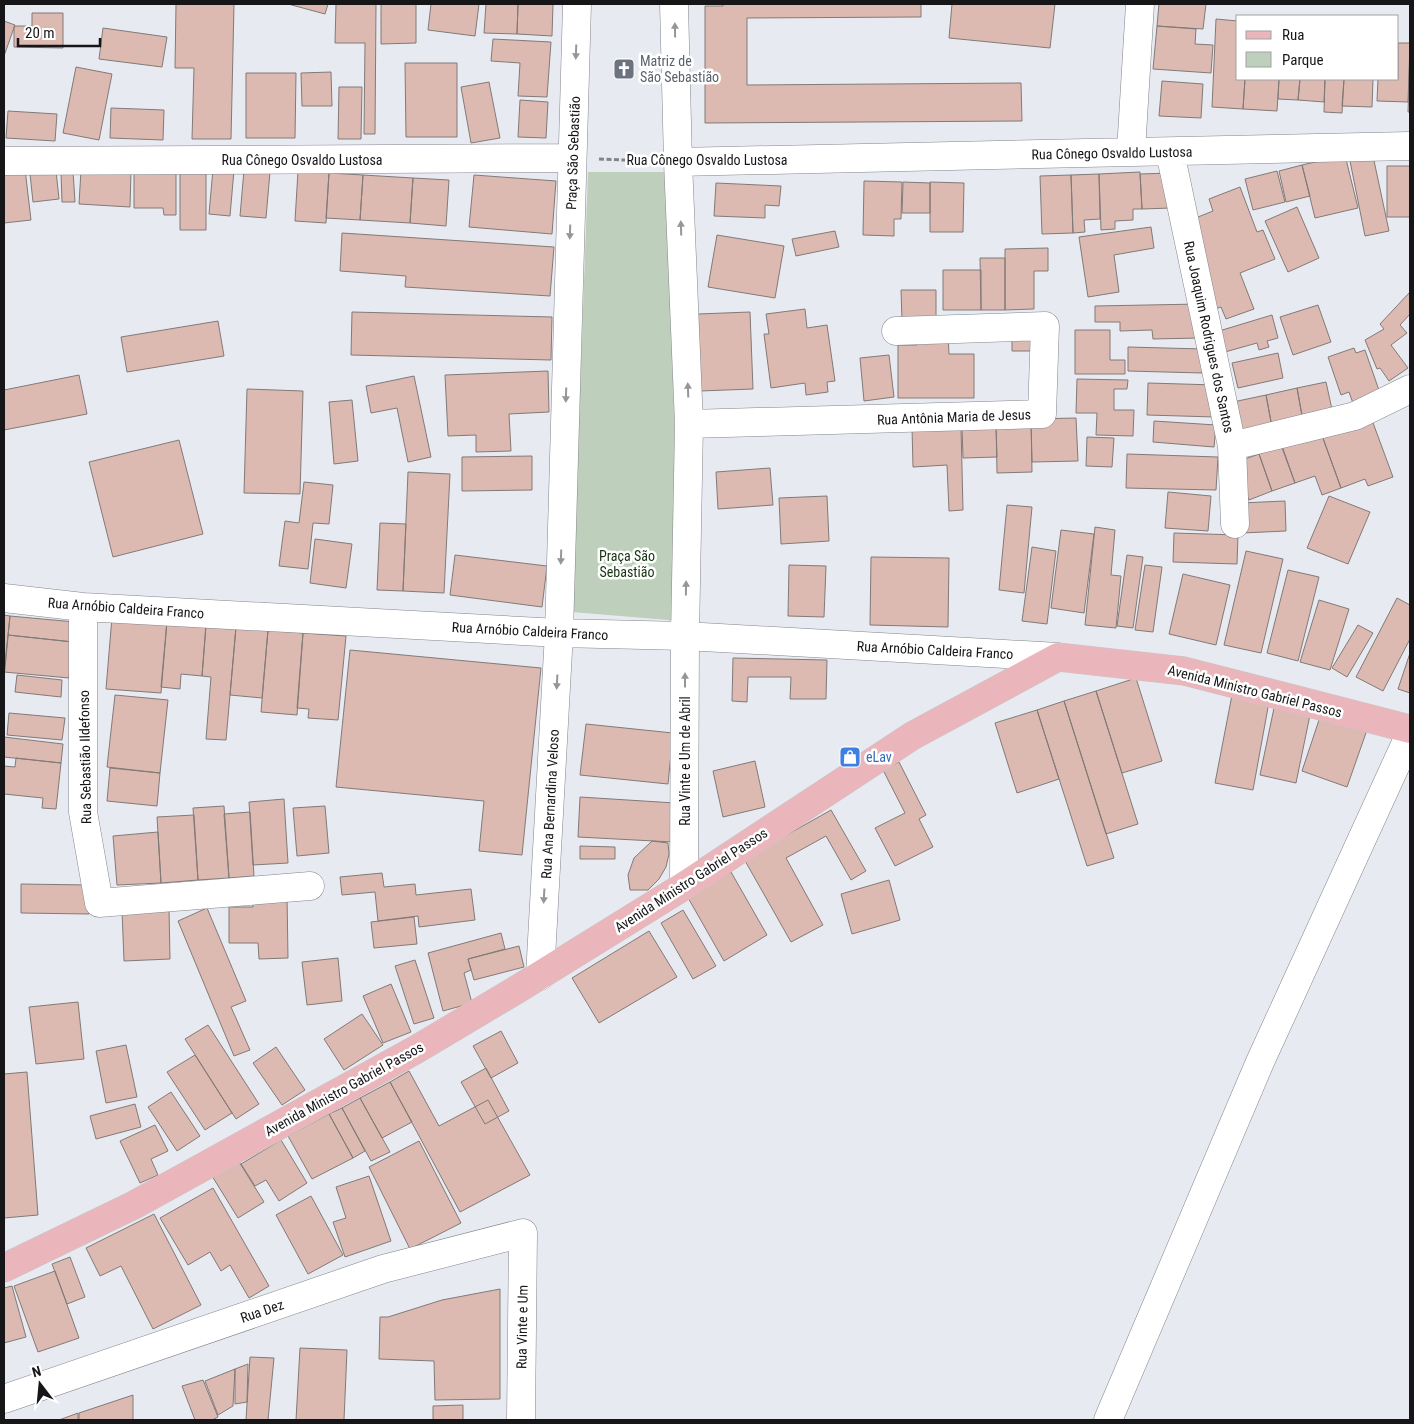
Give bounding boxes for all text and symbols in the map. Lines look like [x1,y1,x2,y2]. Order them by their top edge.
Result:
scale bar [18,15,100,47]
legend [1236,15,1399,80]
one-way arrow [670,22,678,38]
text: 20 m [25,24,55,42]
text: Rua [1282,26,1304,44]
one-way arrow [571,45,579,61]
text: Parque [1282,51,1324,69]
place label: Matriz de São Sebastião [640,53,719,85]
church icon: Matriz de São Sebastião [612,57,636,81]
street label: Praça São Sebastião [563,96,583,210]
street label: Rua Cônego Osvaldo Lustosa [1031,144,1193,162]
street label: Rua Cônego Osvaldo Lustosa [222,152,383,168]
street label: Rua Cônego Osvaldo Lustosa [627,152,788,168]
one-way arrow [676,220,684,236]
one-way arrow [566,225,574,241]
street label: Rua Joaquim Rodrigues dos Santos [1181,240,1237,434]
one-way arrow [683,382,691,398]
one-way arrow [562,387,570,403]
street label: Rua Antônia Maria de Jesus [877,406,1031,428]
park label: Praça São Sebastião [599,548,655,580]
one-way arrow [557,550,565,566]
one-way arrow [682,579,690,595]
street label: Rua Arnóbio Caldeira Franco [47,595,205,621]
street label: Rua Arnóbio Caldeira Franco [451,619,609,643]
street label: Rua Arnóbio Caldeira Franco [856,638,1014,662]
street label: Avenida Ministro Gabriel Passos [1166,662,1344,720]
one-way arrow [681,671,689,687]
one-way arrow [552,674,560,690]
street label: Rua Sebastião Ildefonso [76,690,94,824]
street label: Rua Vinte e Um de Abril [677,696,693,826]
street label: Rua Ana Bernardina Veloso [538,729,562,879]
shop icon: eLav [838,745,862,769]
place label: eLav [866,749,892,765]
street label: Avenida Ministro Gabriel Passos [612,825,770,935]
one-way arrow [540,888,548,904]
street label: Avenida Ministro Gabriel Passos [262,1039,426,1139]
street label: Rua Vinte e Um [513,1285,531,1369]
street label: Rua Dez [238,1296,286,1326]
north arrow [15,1359,65,1409]
text: N [30,1363,43,1380]

